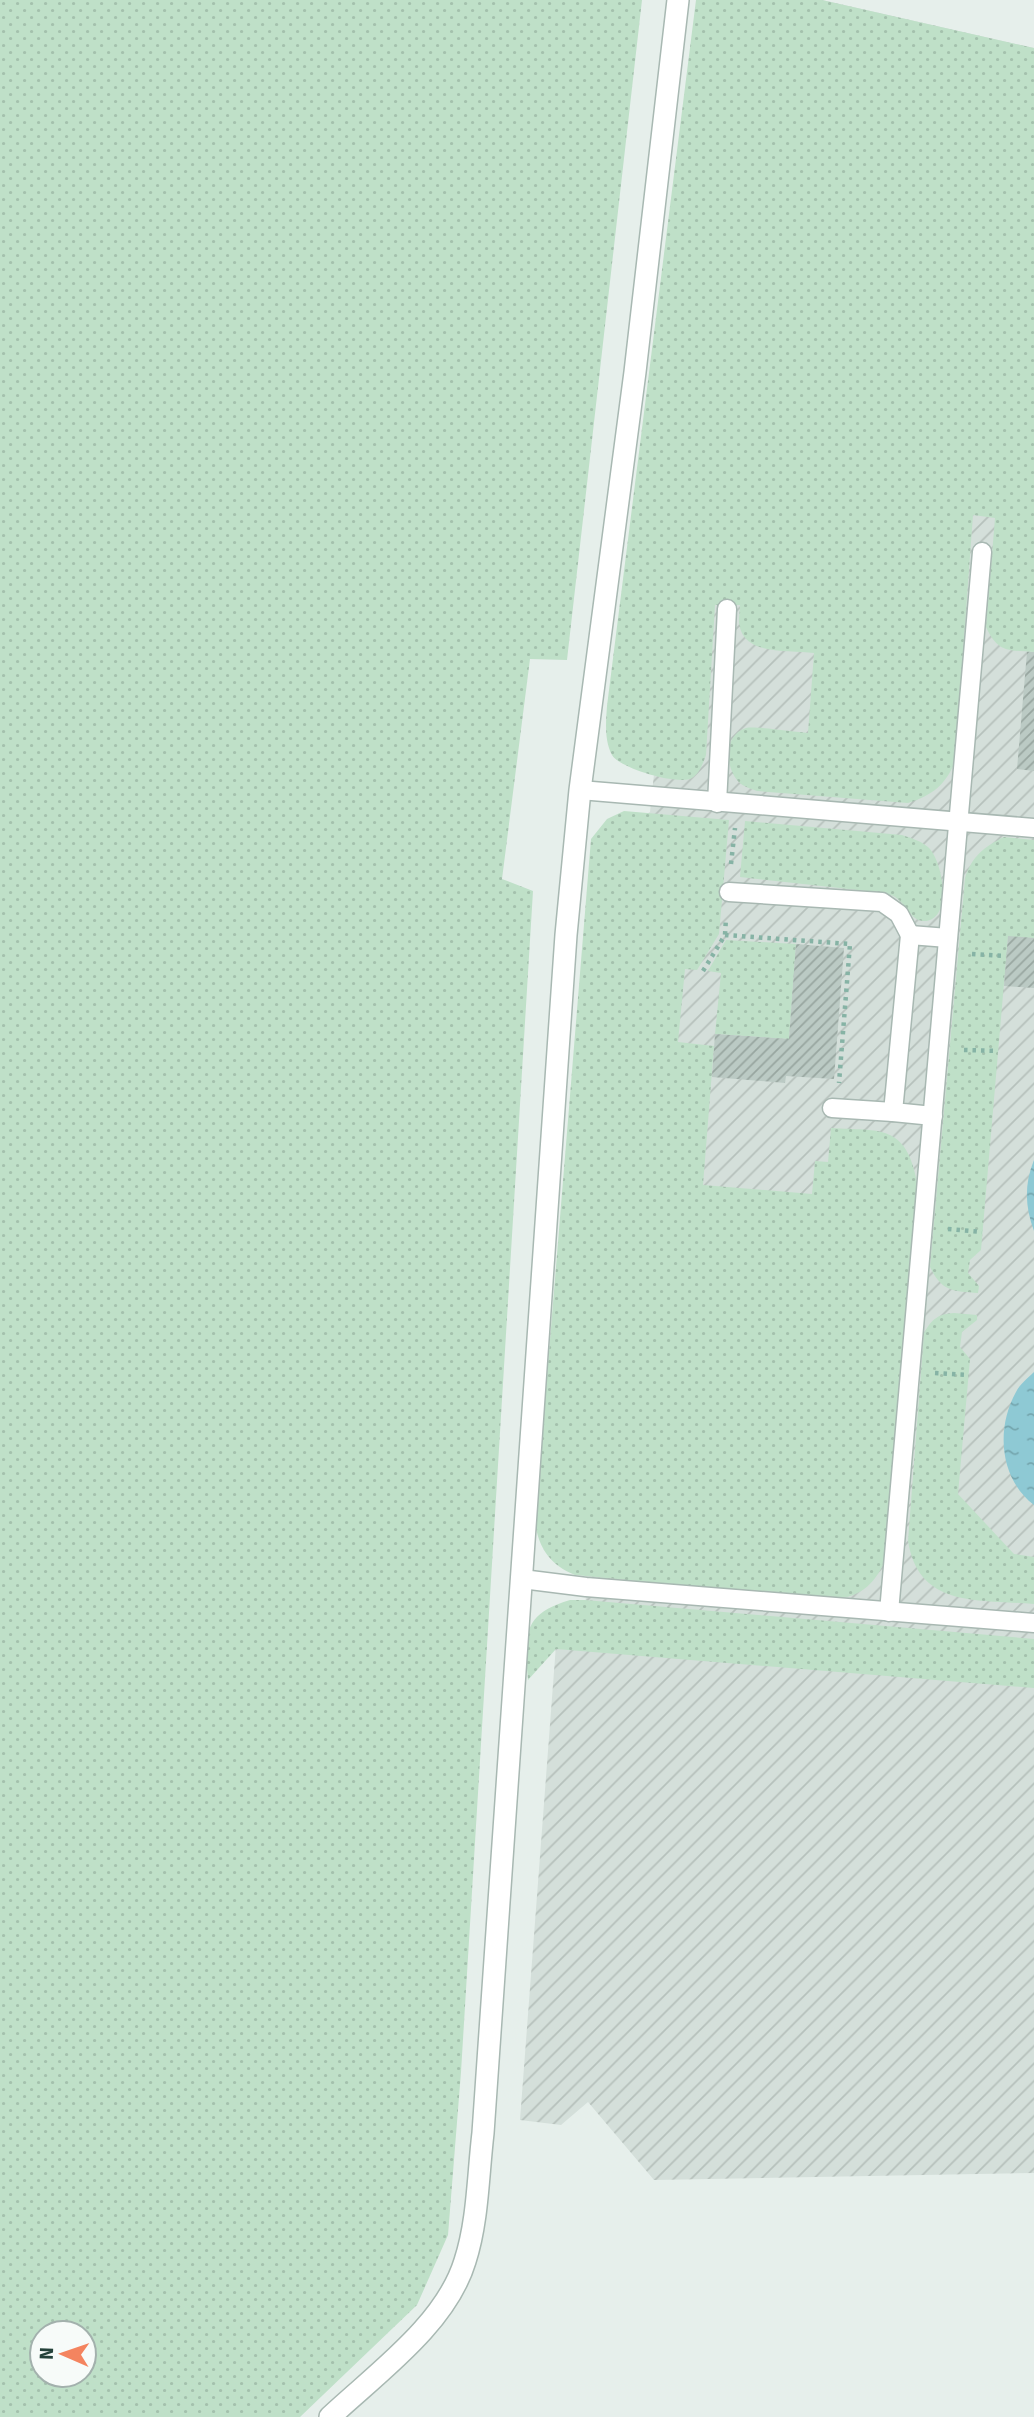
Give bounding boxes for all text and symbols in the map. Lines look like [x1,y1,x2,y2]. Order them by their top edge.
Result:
north arrow [28,2319,98,2389]
text: N [35,2347,58,2360]

